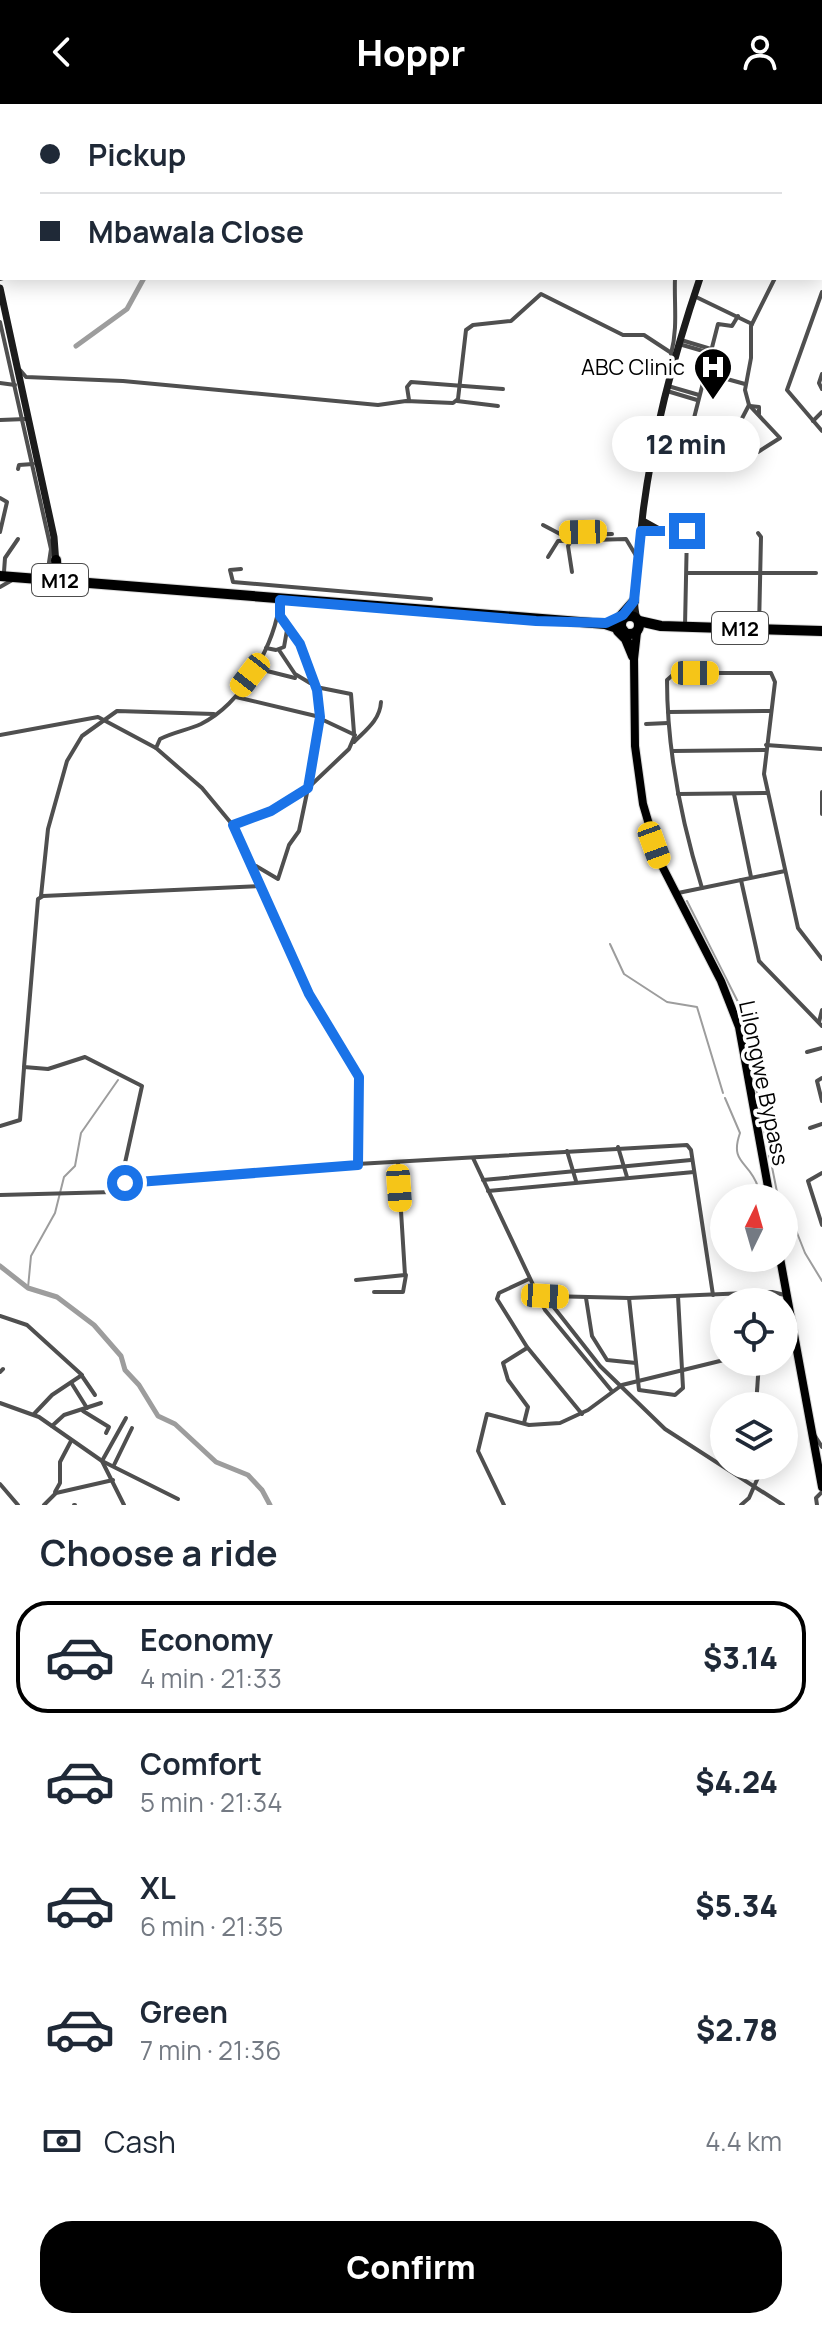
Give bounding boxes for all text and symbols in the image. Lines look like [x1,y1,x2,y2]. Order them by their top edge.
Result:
text: Hoppr [357,28,465,77]
icon: back [40,30,84,74]
icon: person [738,30,782,74]
text: Pickup [88,134,186,175]
text: Mbawala Close [88,211,304,252]
hospital icon: ABC Clinic [692,346,734,401]
place label: ABC Clinic [581,352,685,382]
callout: 12 min [613,415,761,471]
text: 12 min [646,426,726,462]
route end [669,513,705,549]
car [559,520,607,544]
road number: M12 [32,564,88,596]
road number: M12 [712,612,768,644]
car [226,649,274,701]
car [671,661,719,685]
car [635,818,673,872]
street label: Lilongwe Bypass [732,998,796,1168]
car [385,1163,413,1213]
route start [107,1165,143,1201]
north arrow [710,1184,798,1272]
map controls [710,1184,798,1480]
car [520,1283,570,1309]
button: locate [710,1288,798,1376]
button: layers [710,1392,798,1480]
text: Choose a ride [40,1528,278,1577]
text: Economy [140,1619,273,1660]
icon: car [44,1621,116,1693]
text: $3.14 [703,1637,778,1678]
text: 4 min · 21:33 [140,1660,282,1696]
text: Comfort [140,1743,262,1784]
icon: car [44,1745,116,1817]
text: $4.24 [695,1761,778,1802]
text: 5 min · 21:34 [140,1784,283,1820]
text: XL [140,1867,176,1908]
icon: car [44,1869,116,1941]
text: $5.34 [695,1885,778,1926]
text: 6 min · 21:35 [140,1908,283,1944]
text: Green [140,1991,228,2032]
icon: car [44,1993,116,2065]
text: $2.78 [696,2009,778,2050]
text: 7 min · 21:36 [140,2032,281,2068]
icon: cash [40,2119,84,2163]
text: Cash [104,2121,176,2162]
text: 4.4 km [705,2123,782,2159]
button: Confirm [40,2221,782,2313]

